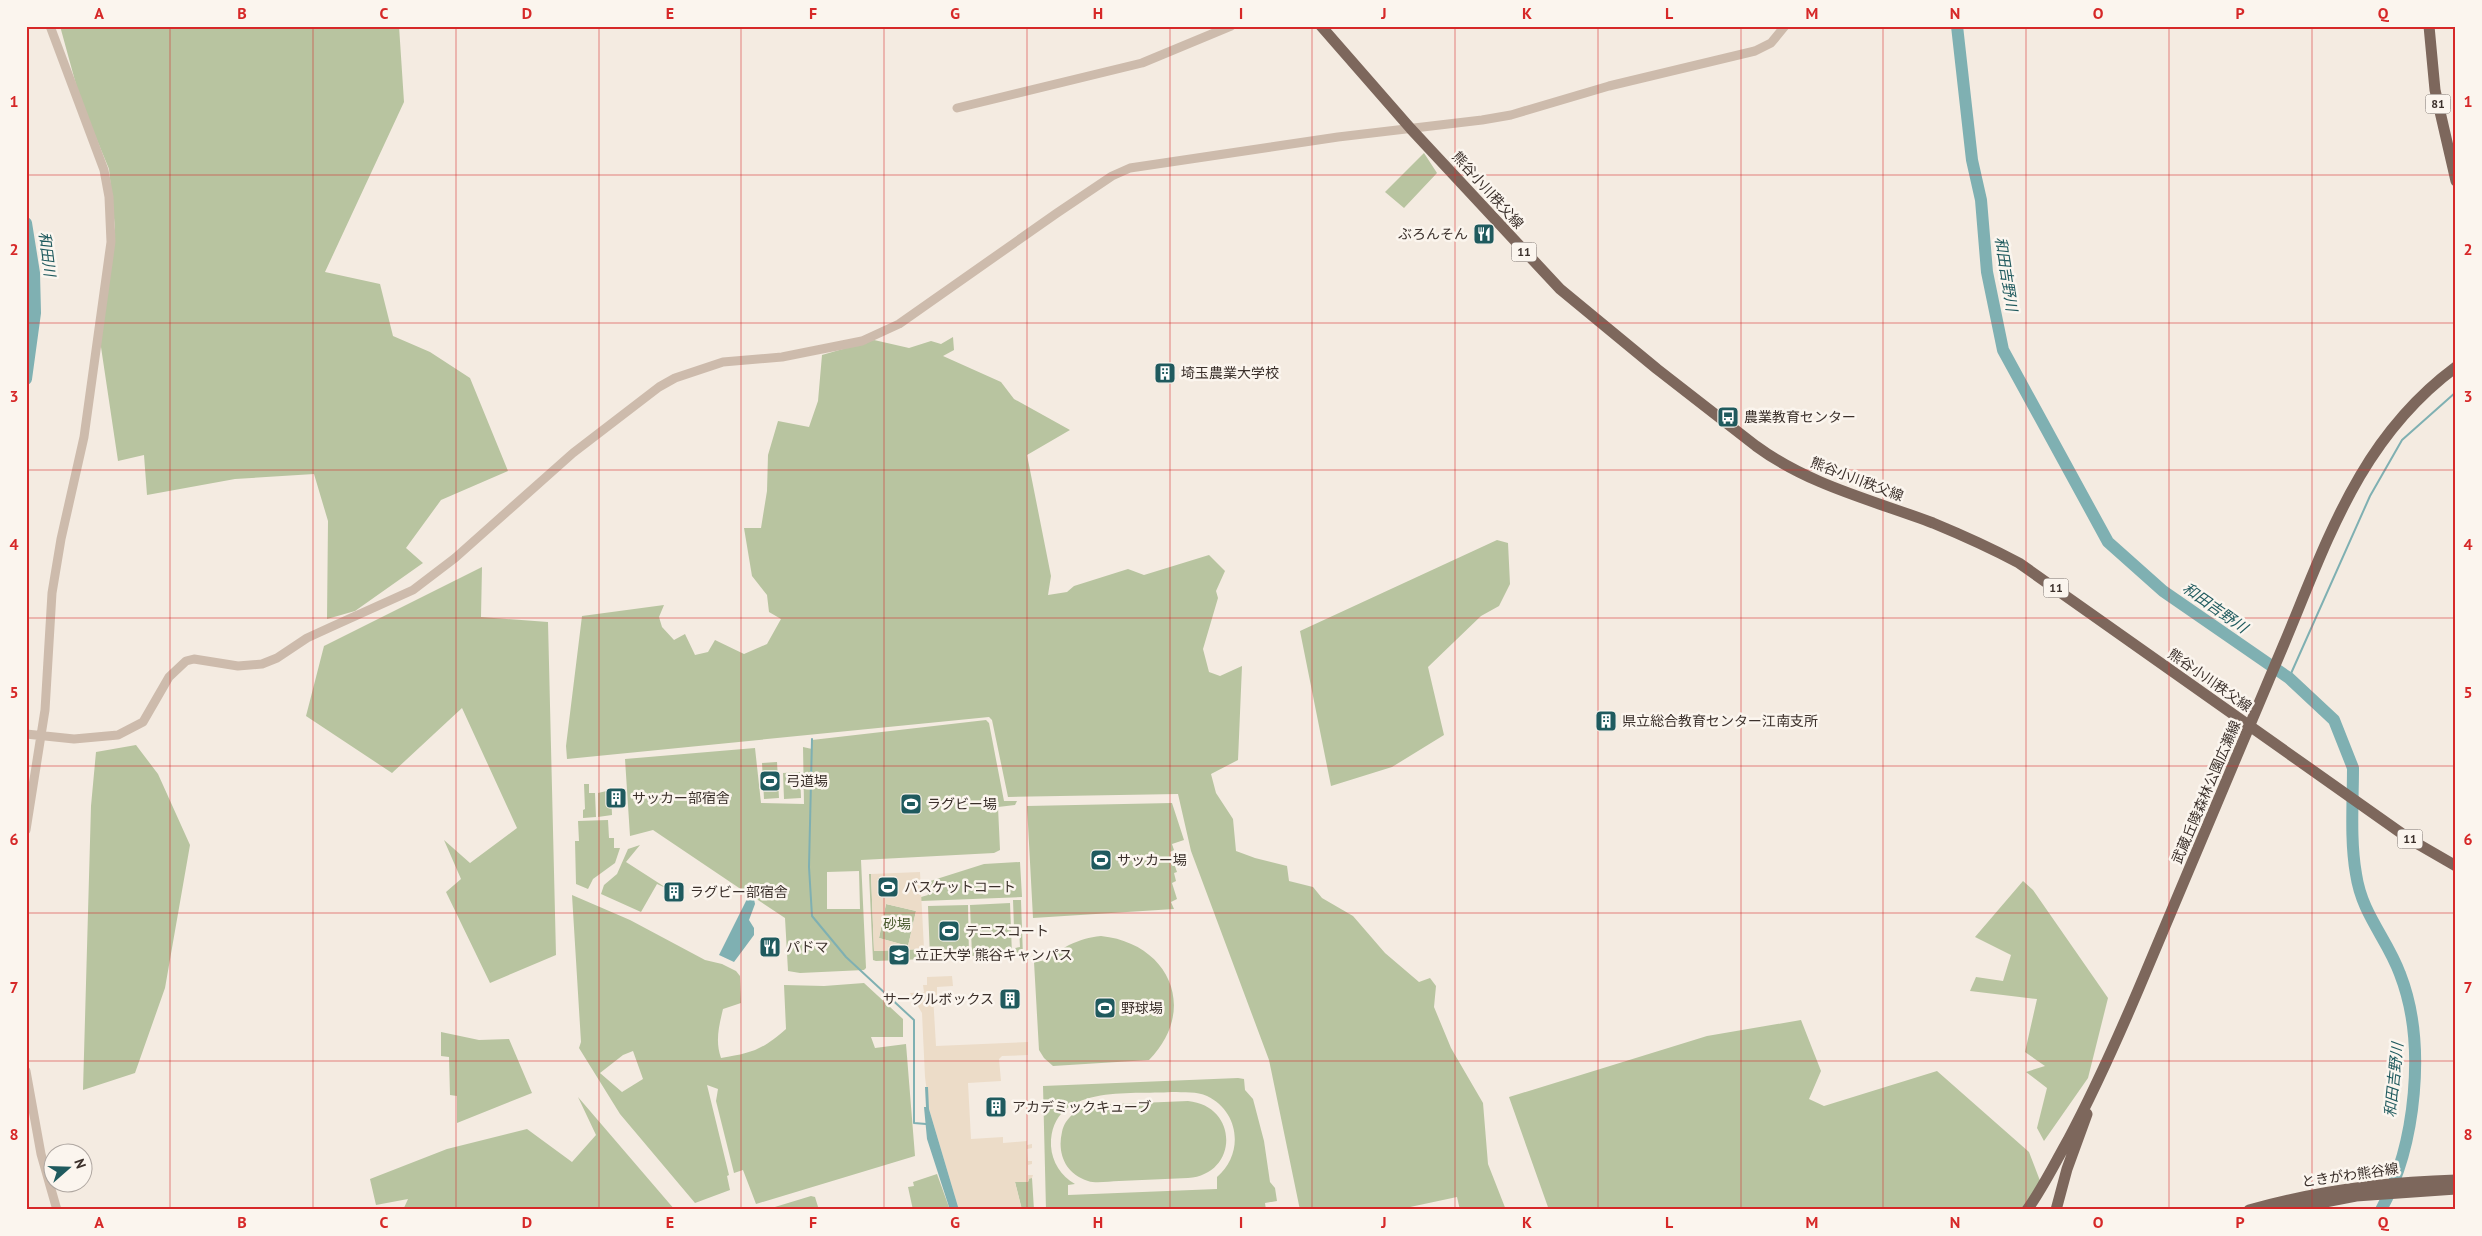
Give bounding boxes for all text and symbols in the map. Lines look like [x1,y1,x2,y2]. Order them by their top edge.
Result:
text: A [94,3,104,23]
text: B [237,3,247,23]
text: C [380,3,389,23]
text: D [522,3,532,23]
text: E [666,3,674,23]
text: F [809,3,817,23]
text: G [950,3,960,23]
text: H [1093,3,1103,23]
text: I [1239,3,1243,23]
text: J [1380,3,1387,23]
text: K [1522,3,1532,23]
text: L [1665,3,1674,23]
text: M [1806,3,1818,23]
text: N [1950,3,1960,23]
text: O [2093,3,2104,23]
text: P [2235,3,2245,23]
text: Q [2378,3,2390,23]
text: 1 [9,91,19,111]
text: 1 [2463,91,2473,111]
road number: 81 [2426,95,2450,114]
street label: 熊谷小川秩父線 [1449,148,1527,232]
restaurant icon: ぶろんそん [1472,222,1496,246]
place label: ぶろんそん [1398,225,1468,243]
water label: 和田川 [35,230,60,279]
water label: 和田吉野川 [1991,235,2022,314]
text: 2 [9,239,19,259]
text: 2 [2463,239,2473,259]
road number: 11 [1512,242,1536,262]
building icon: 埼玉農業大学校 [1153,361,1177,385]
place label: 埼玉農業大学校 [1181,364,1279,382]
text: 3 [9,386,19,406]
text: 3 [2463,386,2473,406]
bus stop icon: 農業教育センター [1716,405,1740,429]
place label: 農業教育センター [1744,408,1856,426]
street label: 熊谷小川秩父線 [1808,453,1906,505]
text: 4 [9,534,19,554]
text: 4 [2463,534,2473,554]
road number: 11 [2044,578,2068,598]
water label: 和田吉野川 [2179,578,2253,638]
street label: 熊谷小川秩父線 [2165,645,2255,715]
text: 5 [9,682,19,702]
text: 5 [2463,682,2473,702]
building icon: 県立総合教育センター江南支所 [1594,709,1618,733]
place label: 県立総合教育センター江南支所 [1622,712,1818,730]
street label: 武蔵丘陵森林公園広瀬線 [2168,718,2244,866]
sports icon: 弓道場 [758,769,782,793]
place label: 弓道場 [786,772,828,790]
building icon: サッカー部宿舎 [604,786,628,810]
place label: サッカー部宿舎 [632,789,730,807]
sports icon: ラグビー場 [899,792,923,816]
place label: ラグビー場 [927,795,997,813]
text: 6 [9,829,19,849]
text: 6 [2463,829,2473,849]
road number: 11 [2398,830,2422,849]
sports icon: サッカー場 [1089,848,1113,872]
place label: サッカー場 [1117,851,1187,869]
sports icon: バスケットコート [876,875,900,899]
place label: バスケットコート [904,878,1016,896]
building icon: ラグビー部宿舎 [662,880,686,904]
place label: ラグビー部宿舎 [690,883,788,901]
park label: 砂場 [883,915,911,933]
sports icon: テニスコート [937,919,961,943]
place label: テニスコート [965,922,1049,940]
restaurant icon: パドマ [758,935,782,959]
place label: パドマ [786,938,828,956]
school or university icon: 立正大学 熊谷キャンパス [887,943,911,967]
place label: 立正大学 熊谷キャンパス [915,946,1073,964]
text: 7 [9,977,19,997]
text: 7 [2463,977,2473,997]
building icon: サークルボックス [998,987,1022,1011]
place label: サークルボックス [883,990,994,1008]
sports icon: 野球場 [1093,996,1117,1020]
place label: 野球場 [1121,999,1163,1017]
water label: 和田吉野川 [2380,1040,2407,1118]
building icon: アカデミックキューブ [984,1095,1008,1119]
place label: アカデミックキューブ [1012,1098,1151,1116]
text: 8 [9,1124,19,1144]
text: 8 [2463,1124,2473,1144]
north arrow [42,1144,92,1194]
text: N [70,1156,90,1171]
street label: ときがわ熊谷線 [2300,1159,2400,1191]
text: A [94,1212,104,1232]
text: B [237,1212,247,1232]
text: C [380,1212,389,1232]
text: D [522,1212,532,1232]
text: E [666,1212,674,1232]
text: F [809,1212,817,1232]
text: G [950,1212,960,1232]
text: H [1093,1212,1103,1232]
text: I [1239,1212,1243,1232]
text: J [1380,1212,1387,1232]
text: K [1522,1212,1532,1232]
text: L [1665,1212,1674,1232]
text: M [1806,1212,1818,1232]
text: N [1950,1212,1960,1232]
text: O [2093,1212,2104,1232]
text: P [2235,1212,2245,1232]
text: Q [2378,1212,2390,1232]

